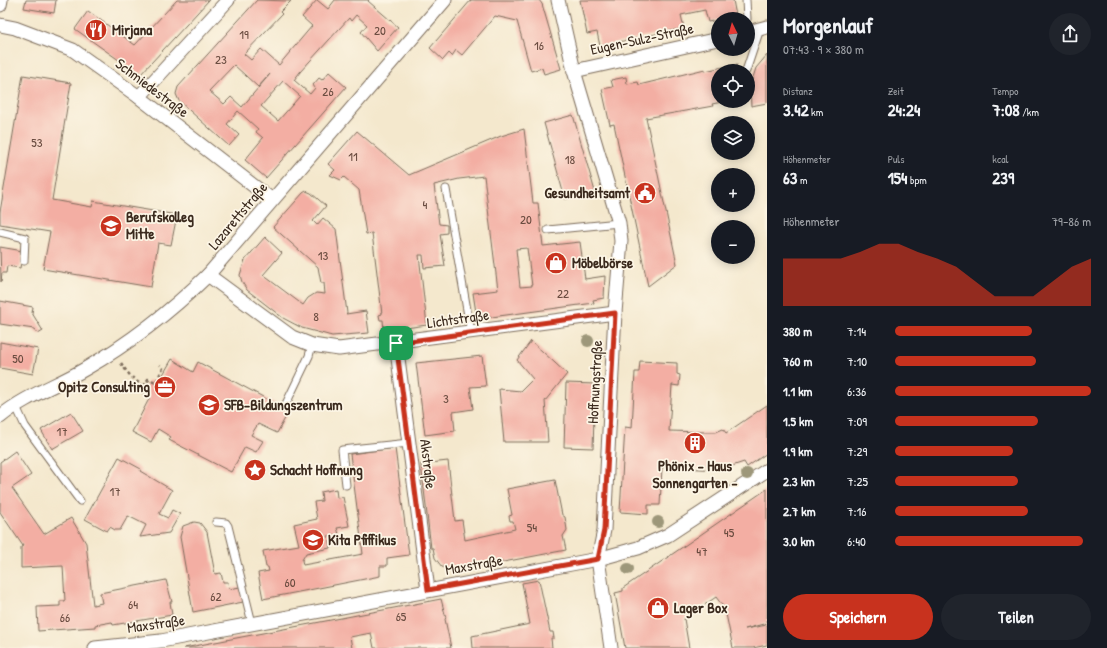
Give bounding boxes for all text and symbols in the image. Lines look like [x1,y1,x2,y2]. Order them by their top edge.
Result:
text: Morgenlauf [783,10,873,40]
north arrow [711,12,755,56]
map controls [711,12,755,264]
button: share [1049,13,1091,55]
restaurant icon: Mirjana [83,17,109,43]
street label: Eugen-Sulz-Straße [588,17,695,60]
place label: Mirjana [112,19,152,40]
house number: 20 [374,21,386,39]
house number: 19 [239,25,249,43]
house number: 16 [534,36,544,54]
text: 07:43 · 9 × 380 m [783,40,864,58]
house number: 23 [215,50,227,68]
street label: Schmiedestraße [111,53,193,122]
button: locate [711,64,755,108]
house number: 26 [322,82,334,100]
text: Distanz [783,84,813,98]
text: Zeit [888,84,904,98]
text: Tempo [992,84,1018,98]
text: 3.42 [783,98,809,121]
text: 24:24 [888,98,920,121]
text: 7:08 [992,98,1020,121]
text: km [809,105,823,119]
text: /km [1020,105,1039,119]
button: layers [711,116,755,160]
house number: 53 [31,133,43,151]
house number: 11 [348,147,358,165]
house number: 18 [565,150,576,168]
text: Höhenmeter [783,152,831,166]
text: Puls [888,152,905,166]
text: kcal [992,152,1008,166]
text: 63 [783,166,797,189]
text: 154 [888,166,907,189]
text: 239 [992,166,1014,189]
button: + [711,168,755,212]
text: m [797,173,807,187]
text: bpm [907,173,927,187]
street label: Lazarettstraße [203,177,272,254]
public building icon: Gesundheitsamt [632,180,658,206]
place label: Gesundheitsamt [545,182,631,203]
house number: 4 [423,195,428,213]
place label: Berufskolleg Mitte [126,206,194,244]
house number: 20 [520,210,532,228]
text: Höhenmeter [783,212,840,230]
text: 79–86 m [1052,212,1091,230]
school or university icon: Berufskolleg Mitte [98,213,124,239]
button: − [711,220,755,264]
house number: 13 [318,246,328,264]
shop icon: Möbelbörse [543,250,569,276]
place label: Möbelbörse [572,252,633,273]
house number: 22 [557,284,569,302]
street label: Lichtstraße [425,304,490,333]
house number: 8 [313,307,319,325]
text: 380 m [783,322,812,340]
text: 7:14 [847,322,866,340]
pin [379,326,413,360]
icon: arrive [385,332,407,354]
street label: Hoffnungstraße [582,340,607,424]
house number: 50 [12,349,24,367]
text: 760 m [783,352,812,370]
text: 7:10 [847,352,867,370]
office icon: Opitz Consulting [152,374,178,400]
place label: Opitz Consulting [58,376,150,398]
text: 1.1 km [783,382,812,400]
text: 6:36 [847,382,866,400]
house number: 3 [443,389,449,407]
school or university icon: SFB-Bildungszentrum [196,392,222,418]
place label: SFB-Bildungszentrum [224,394,343,416]
text: 1.5 km [783,412,813,430]
text: 7:09 [847,412,867,430]
house number: 17 [56,422,68,440]
building icon: Phönix - Haus Sonnengarten - [682,430,708,456]
street label: Akstraße [415,438,442,490]
text: 1.9 km [783,442,813,460]
text: 7:29 [847,442,867,460]
place label: Phönix - Haus Sonnengarten - [653,455,738,494]
place icon: Schacht Hoffnung [242,457,268,483]
place label: Schacht Hoffnung [270,459,363,481]
text: 2.3 km [783,472,815,490]
text: 7:25 [847,472,868,490]
house number: 17 [109,482,121,500]
text: 2.7 km [783,502,816,520]
text: 7:16 [847,502,866,520]
house number: 54 [527,518,537,536]
house number: 45 [724,523,735,541]
school or university icon: Kita Pfiffikus [300,527,326,553]
place label: Kita Pfiffikus [328,529,396,550]
text: 3.0 km [783,532,815,550]
text: 6:40 [847,532,866,550]
house number: 47 [696,542,708,560]
street label: Maxstraße [444,549,504,580]
house number: 60 [284,573,296,591]
house number: 62 [210,587,222,605]
button: Speichern [783,594,933,640]
button: Teilen [941,594,1091,640]
house number: 64 [128,595,138,613]
shop icon: Lager Box [645,595,671,621]
place label: Lager Box [674,597,728,619]
house number: 65 [396,607,407,625]
house number: 66 [60,608,70,626]
street label: Maxstraße [126,609,186,638]

